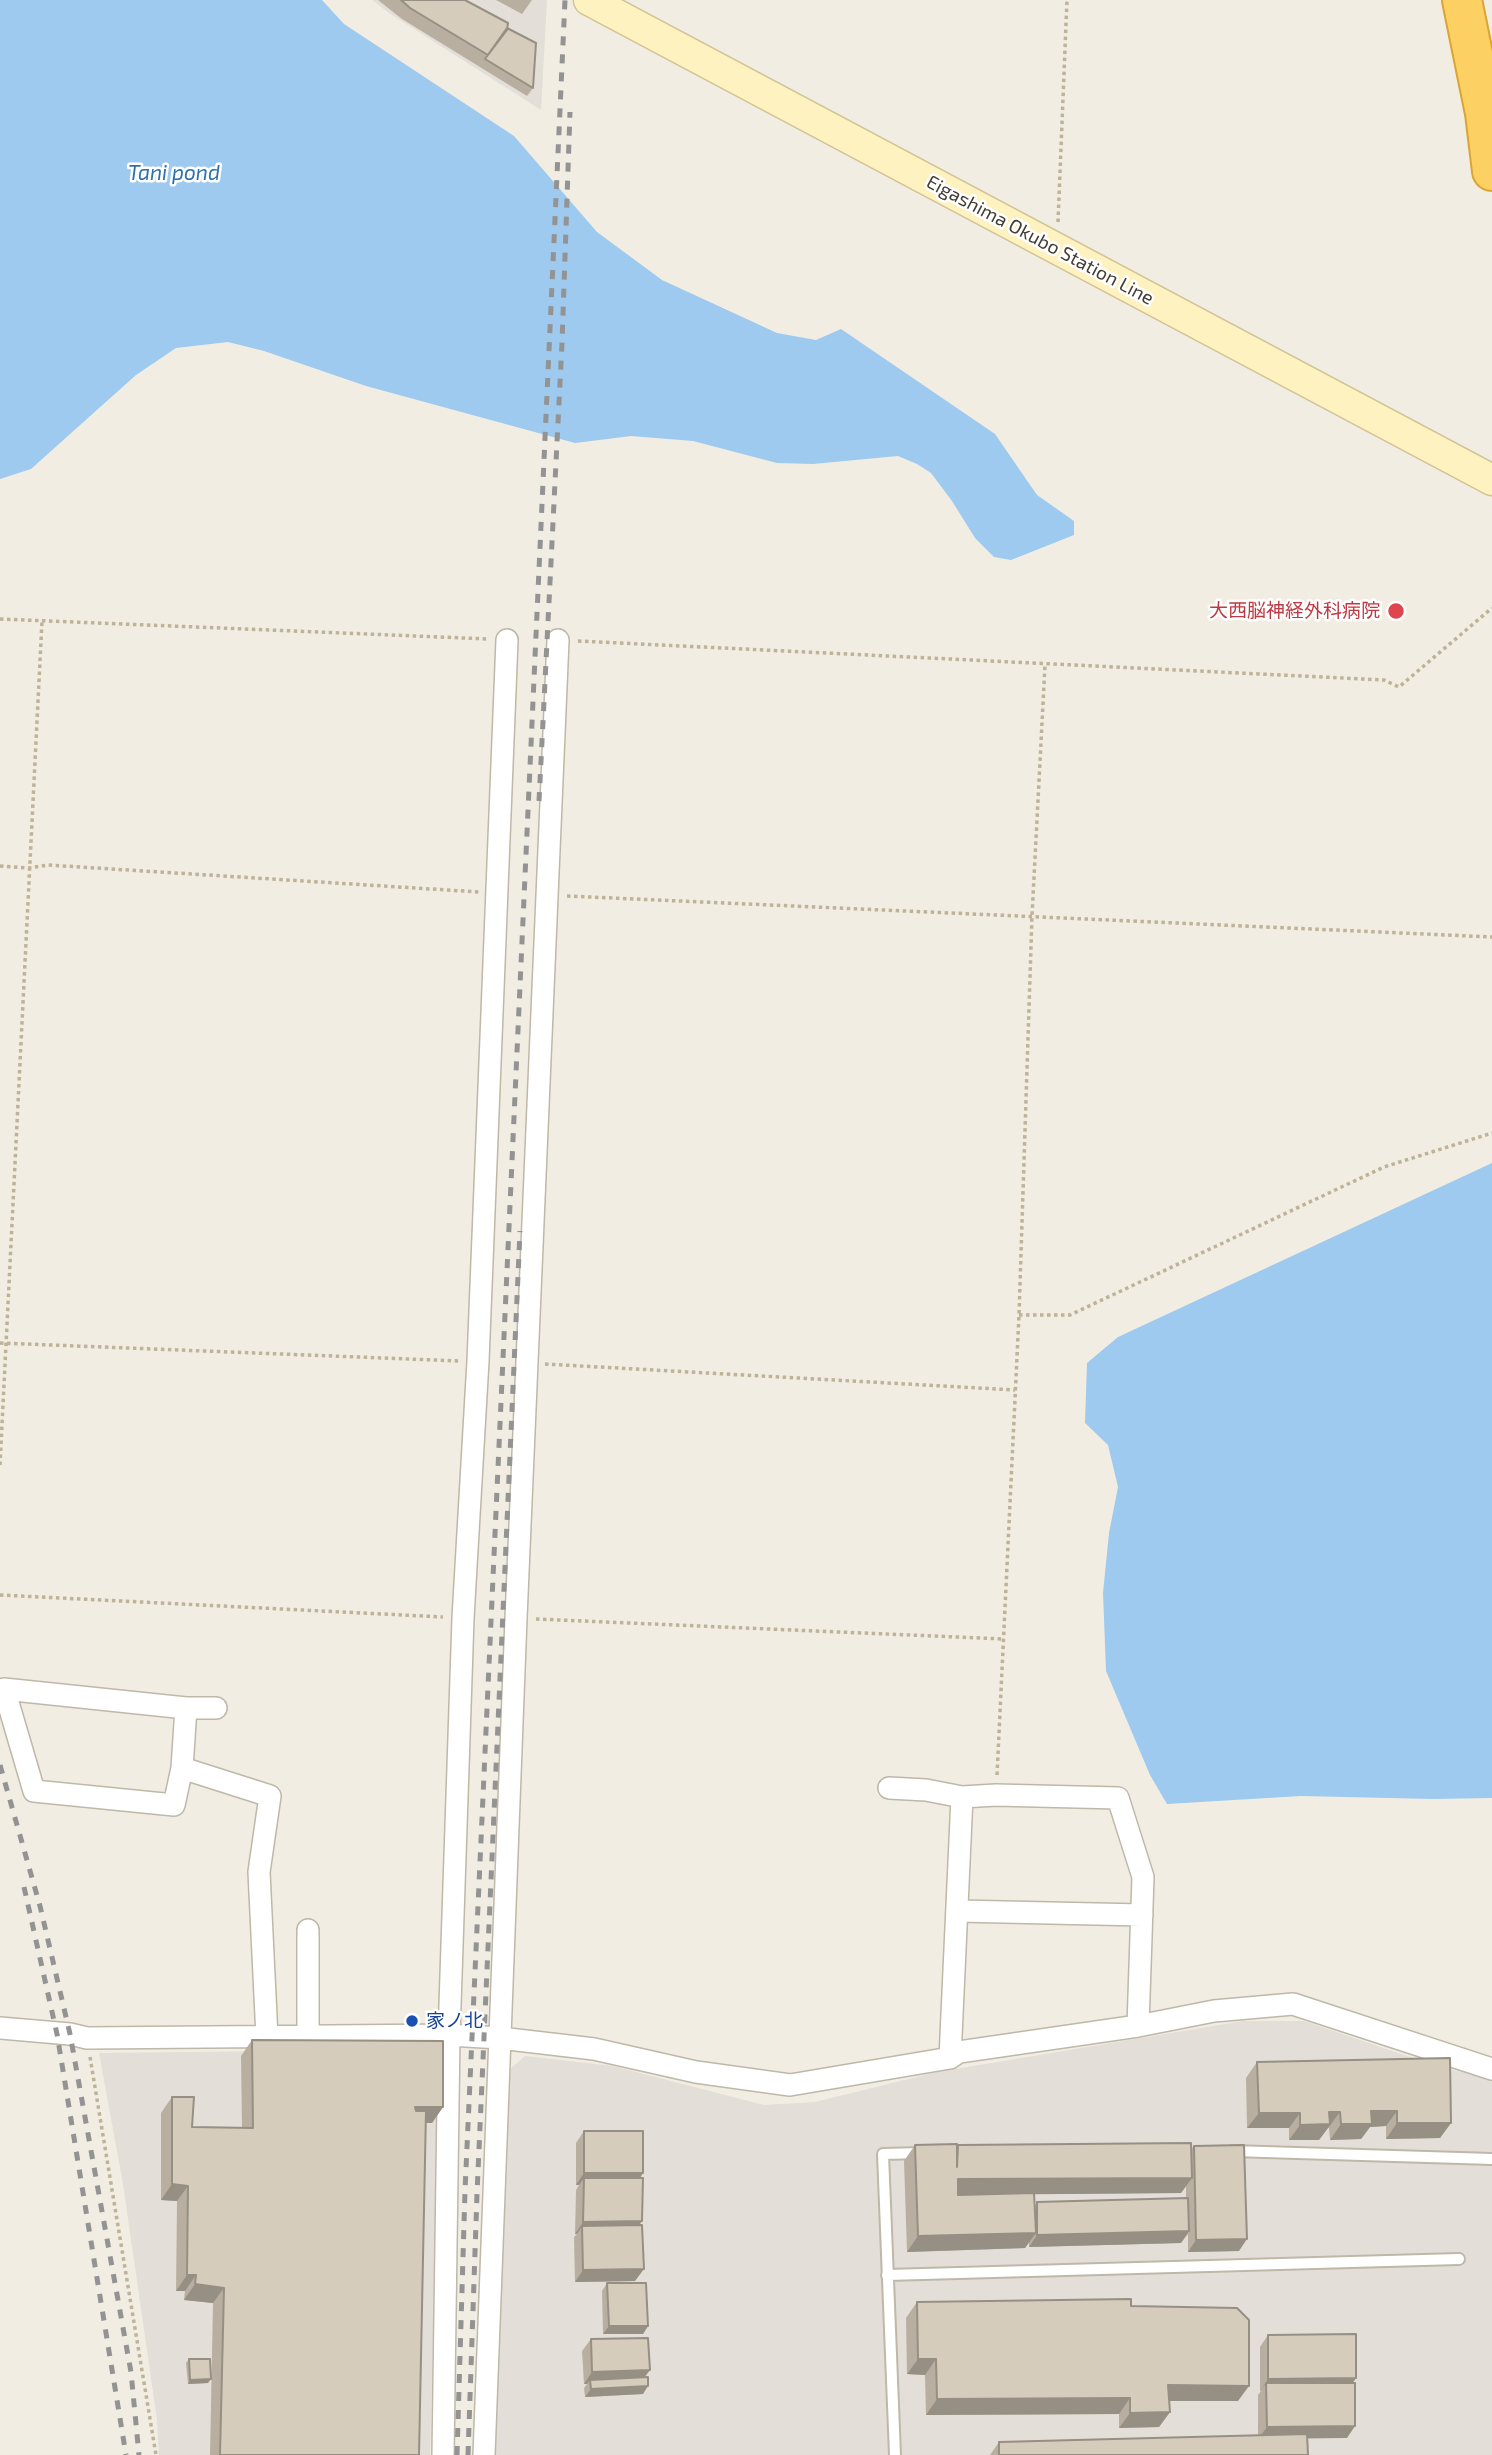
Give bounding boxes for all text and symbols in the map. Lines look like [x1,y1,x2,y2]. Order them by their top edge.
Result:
water label: Tani pond [128,160,220,186]
street label: Eigashima Okubo Station Line [923,170,1157,310]
place label: 大西脳神経外科病院 [1209,600,1380,622]
marker: 大西脳神経外科病院 [1386,601,1406,621]
place label: 家ノ北 [426,2010,483,2032]
marker: 家ノ北 [404,2013,420,2029]

